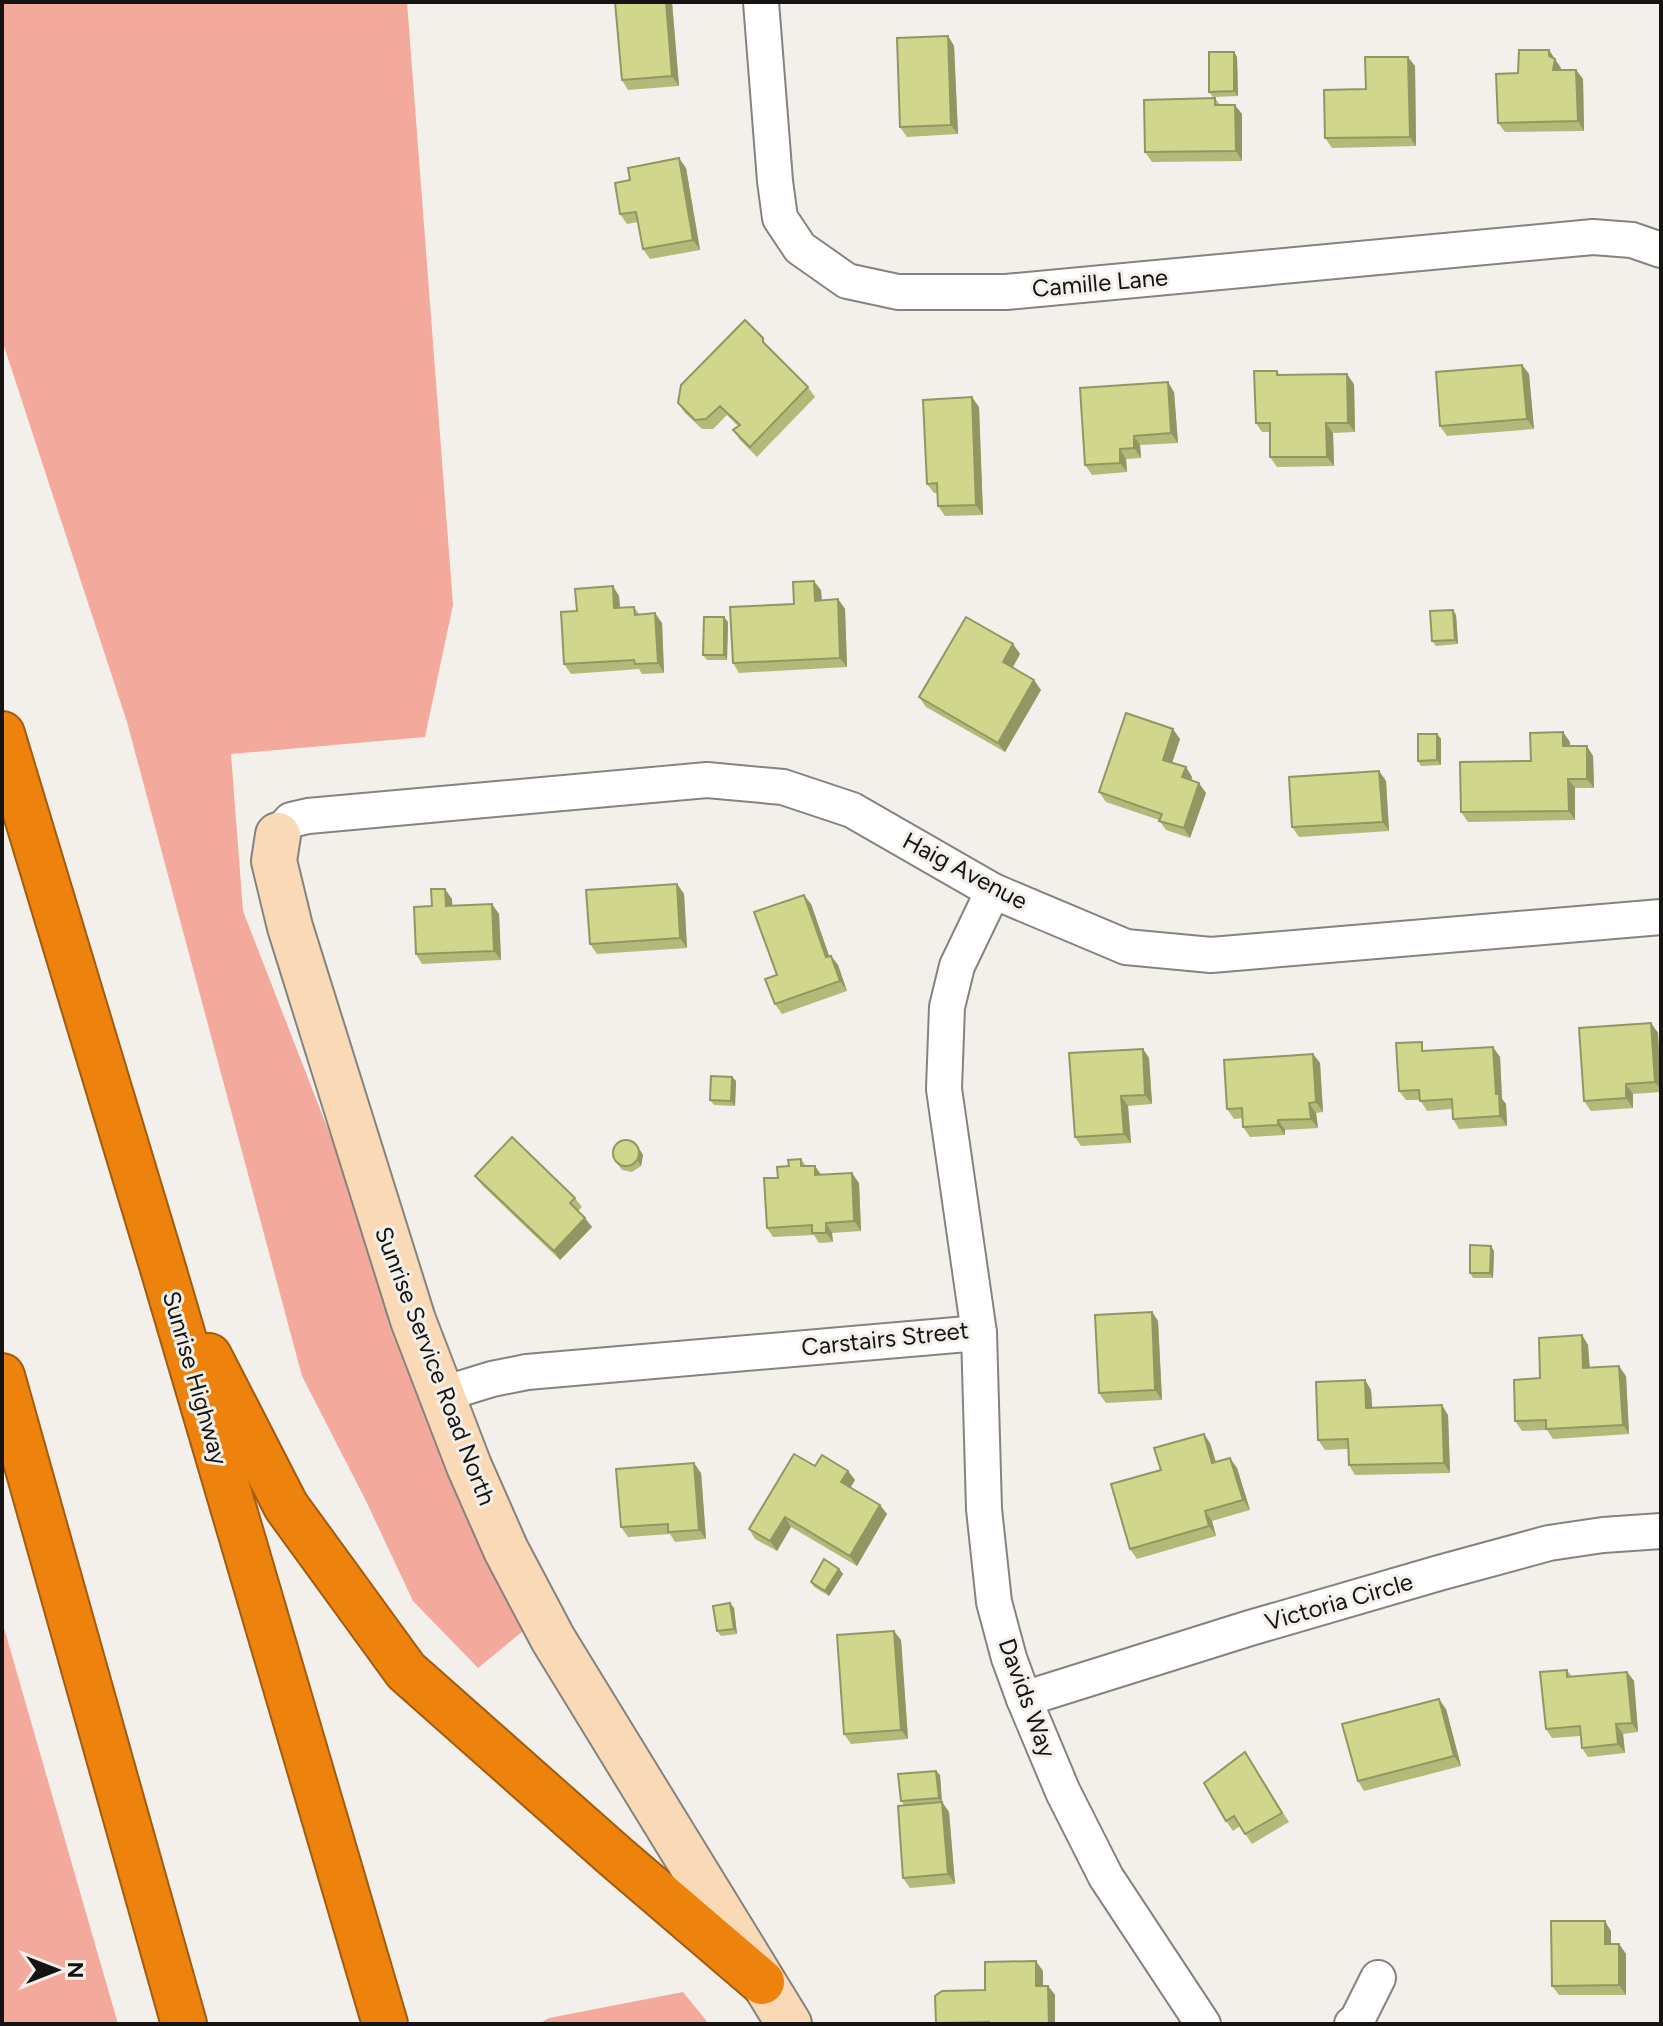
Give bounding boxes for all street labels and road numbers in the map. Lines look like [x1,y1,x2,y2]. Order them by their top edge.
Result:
street label: Camille Lane [1031,262,1169,303]
street label: Haig Avenue [898,826,1033,916]
street label: Sunrise Service Road North [369,1223,502,1509]
street label: Sunrise Highway [157,1288,234,1469]
street label: Carstairs Street [800,1315,970,1362]
street label: Victoria Circle [1262,1567,1416,1636]
street label: Davids Way [993,1634,1063,1762]

